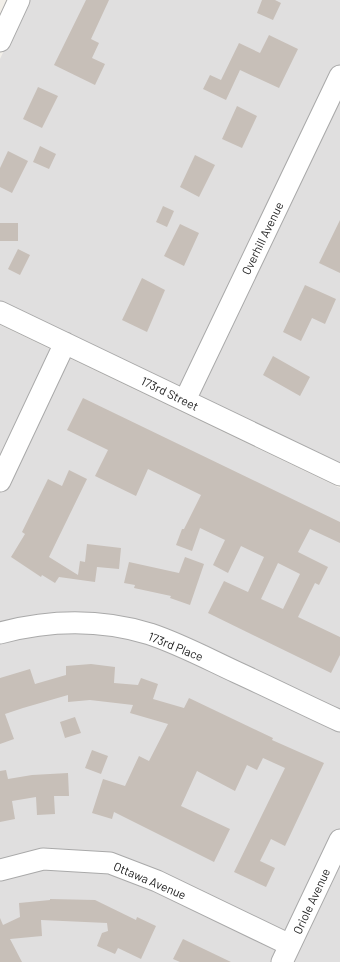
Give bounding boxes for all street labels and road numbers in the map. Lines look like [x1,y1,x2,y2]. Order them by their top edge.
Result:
street label: Overhill Avenue [238,199,286,277]
street label: 173rd Street [139,373,201,413]
street label: 173rd Place [147,629,205,663]
street label: Ottawa Avenue [112,858,188,902]
street label: Oriole Avenue [290,866,332,936]

